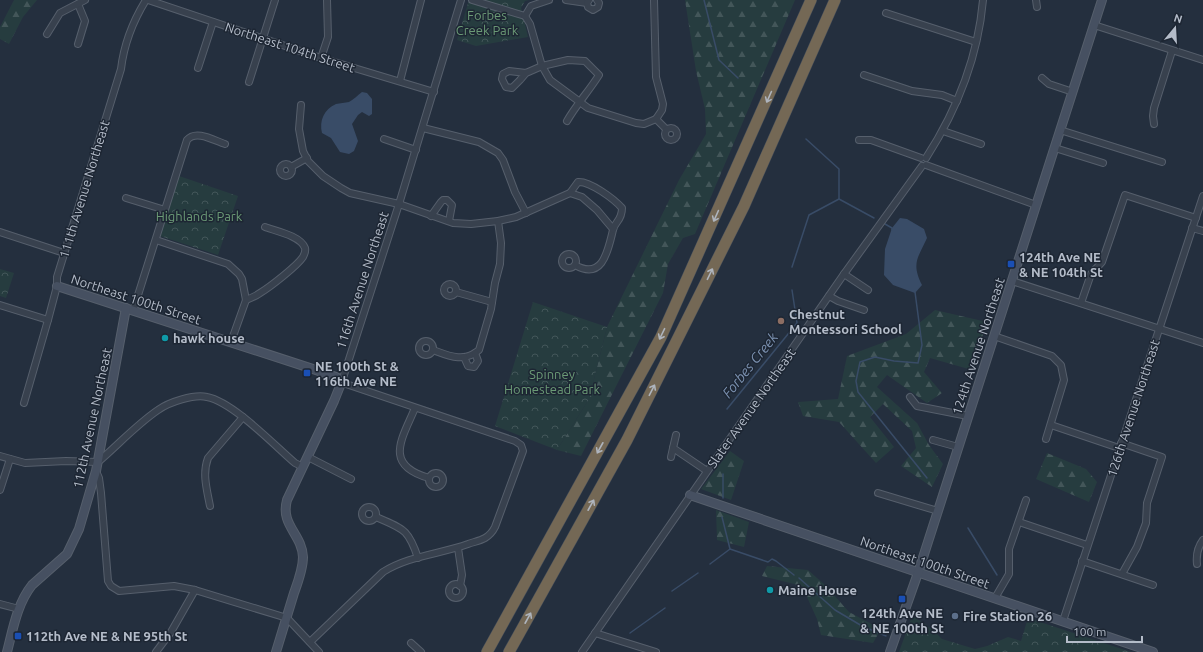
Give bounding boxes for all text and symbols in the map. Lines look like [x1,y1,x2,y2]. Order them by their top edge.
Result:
park label: Forbes Creek Park [456,8,519,37]
north arrow [1155,8,1195,48]
text: N [1172,12,1184,25]
street label: Northeast 104th Street [223,19,357,75]
one-way arrow [765,90,772,102]
street label: 111th Avenue Northeast [56,118,112,260]
park label: Highlands Park [156,209,243,223]
one-way arrow [712,209,719,221]
street label: 116th Avenue Northeast [333,210,391,350]
place label: 124th Ave NE & NE 104th St [1019,250,1103,279]
marker: 124th Ave NE & NE 104th St [1006,259,1016,269]
one-way arrow [707,268,715,280]
street label: Northeast 100th Street [69,271,203,327]
street label: 124th Avenue Northeast [949,276,1007,416]
place label: Chestnut Montessori School [789,307,902,336]
marker: Chestnut Montessori School [776,316,786,326]
one-way arrow [658,328,665,340]
water label: Forbes Creek [719,329,782,401]
place label: hawk house [173,331,245,345]
marker: hawk house [160,333,170,343]
street label: 126th Avenue Northeast [1104,338,1162,478]
street label: Slater Avenue Northeast [704,345,798,471]
street label: 112th Avenue Northeast [70,346,114,490]
place label: NE 100th St & 116th Ave NE [315,359,399,388]
park label: Spinney Homestead Park [504,367,600,396]
marker: NE 100th St & 116th Ave NE [302,368,312,378]
one-way arrow [649,384,657,396]
one-way arrow [596,442,603,454]
one-way arrow [588,499,596,511]
street label: Northeast 100th Street [859,533,991,591]
place label: Maine House [778,583,857,597]
marker: Maine House [765,585,775,595]
marker: 124th Ave NE & NE 100th St [897,594,907,604]
place label: 124th Ave NE & NE 100th St [860,606,944,635]
place label: Fire Station 26 [963,609,1052,623]
marker: Fire Station 26 [950,611,960,621]
one-way arrow [525,612,532,624]
scale bar [1067,618,1142,644]
text: 100 m [1073,625,1106,638]
place label: 112th Ave NE & NE 95th St [26,629,188,643]
marker: 112th Ave NE & NE 95th St [13,631,23,641]

